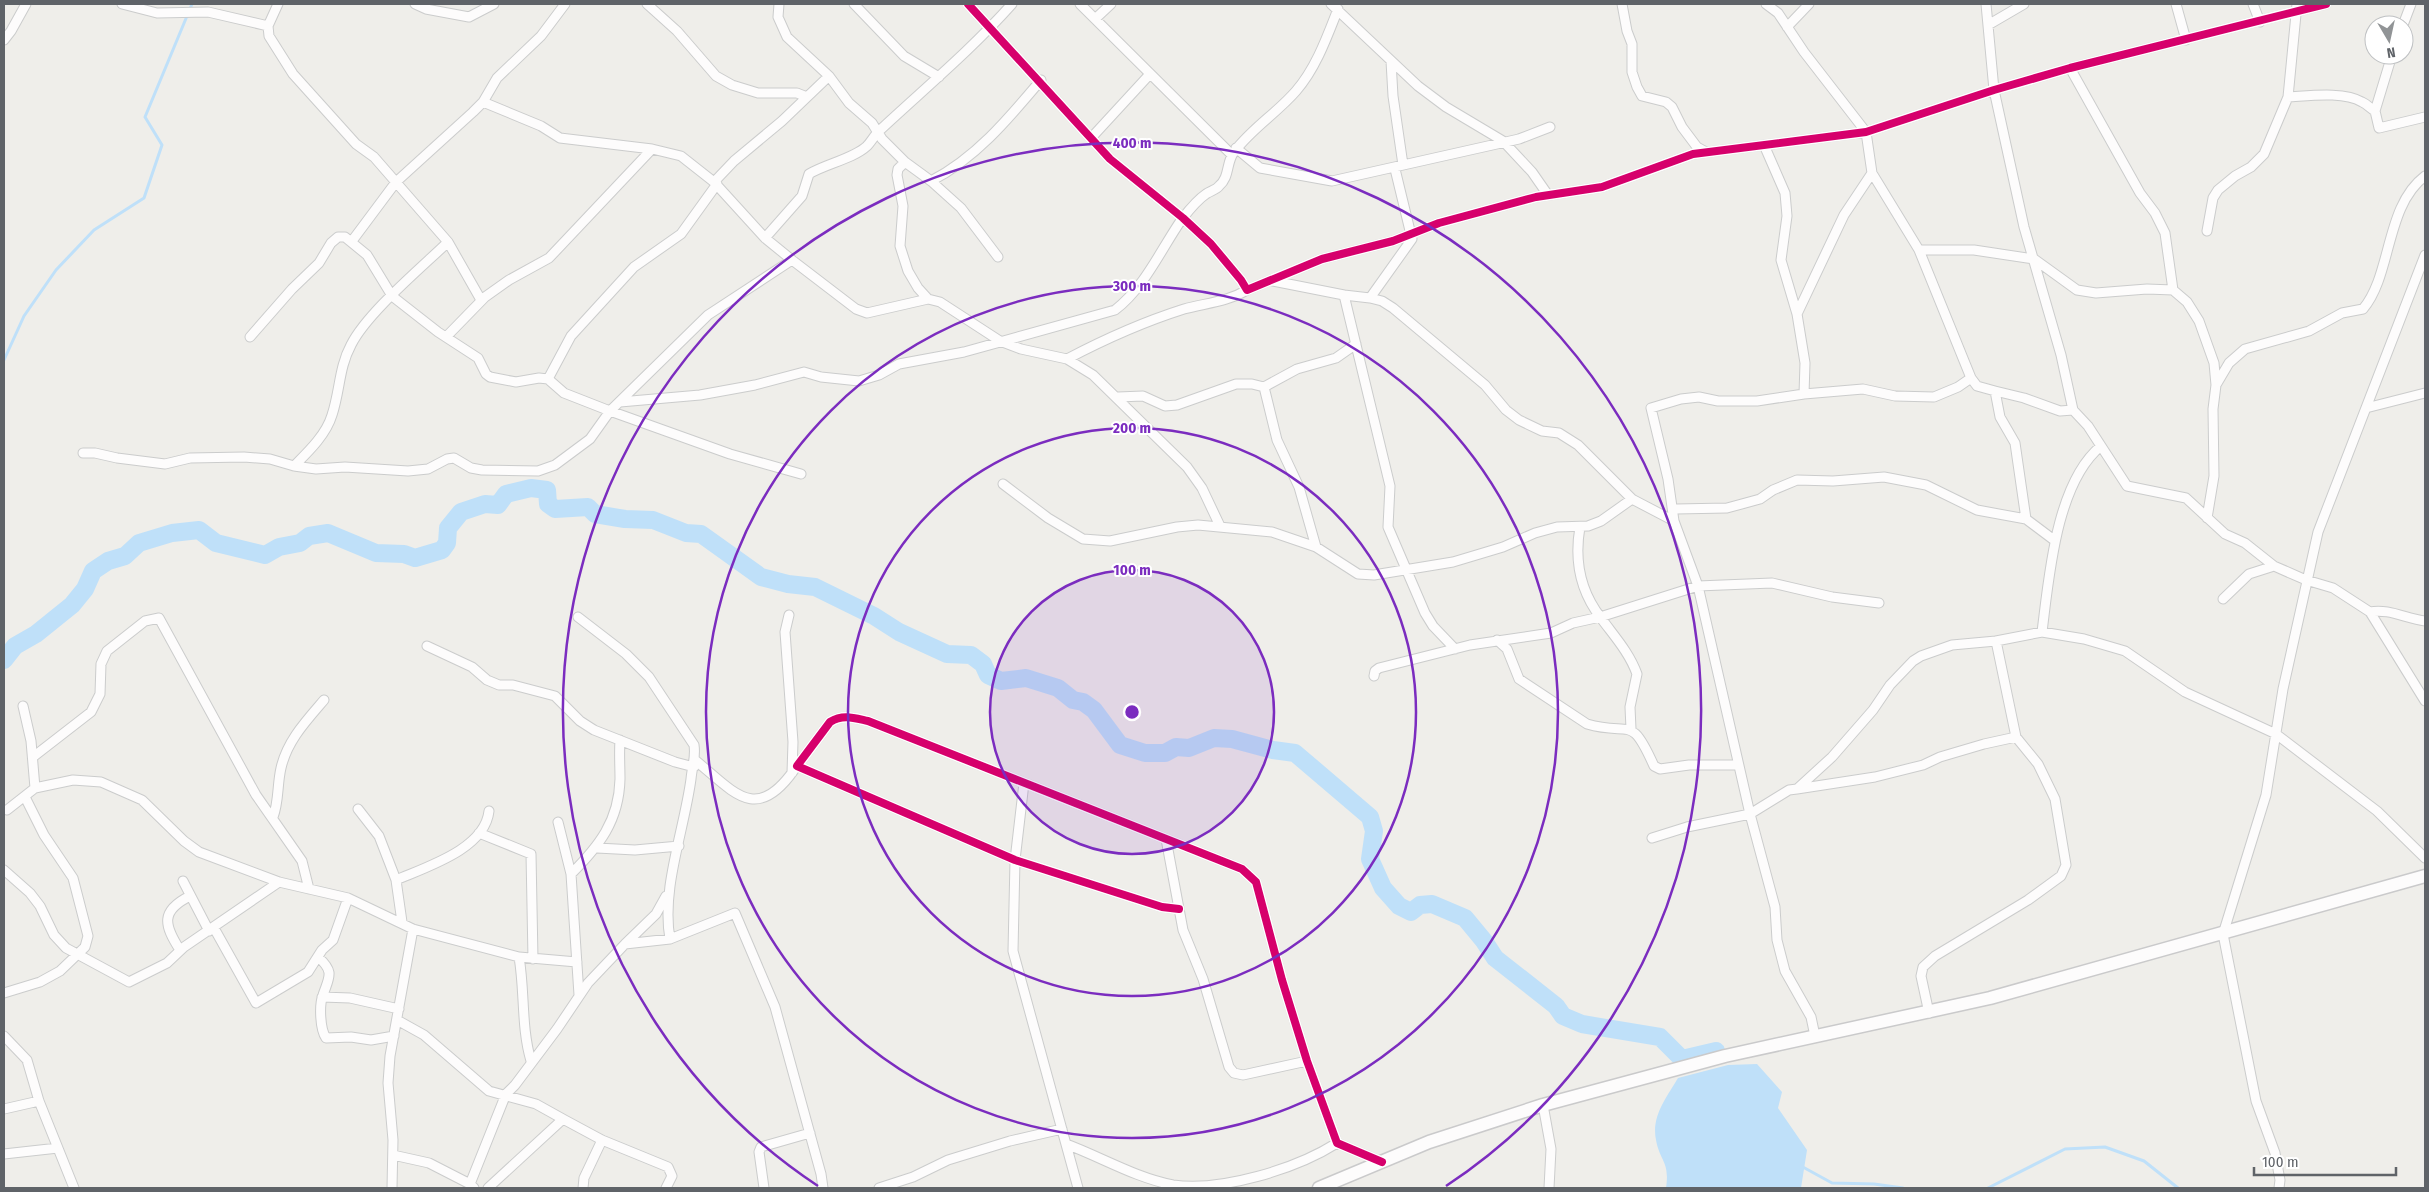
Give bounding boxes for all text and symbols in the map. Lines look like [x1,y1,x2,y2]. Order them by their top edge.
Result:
north arrow [2364,15,2414,65]
text: N [2385,43,2396,61]
text: 400 m [1113,134,1151,152]
text: 300 m [1112,277,1151,295]
text: 200 m [1112,419,1151,437]
text: 100 m [1113,561,1151,579]
centre of rings [1123,703,1141,721]
scale bar [2254,1144,2396,1176]
text: 100 m [2262,1153,2299,1171]

